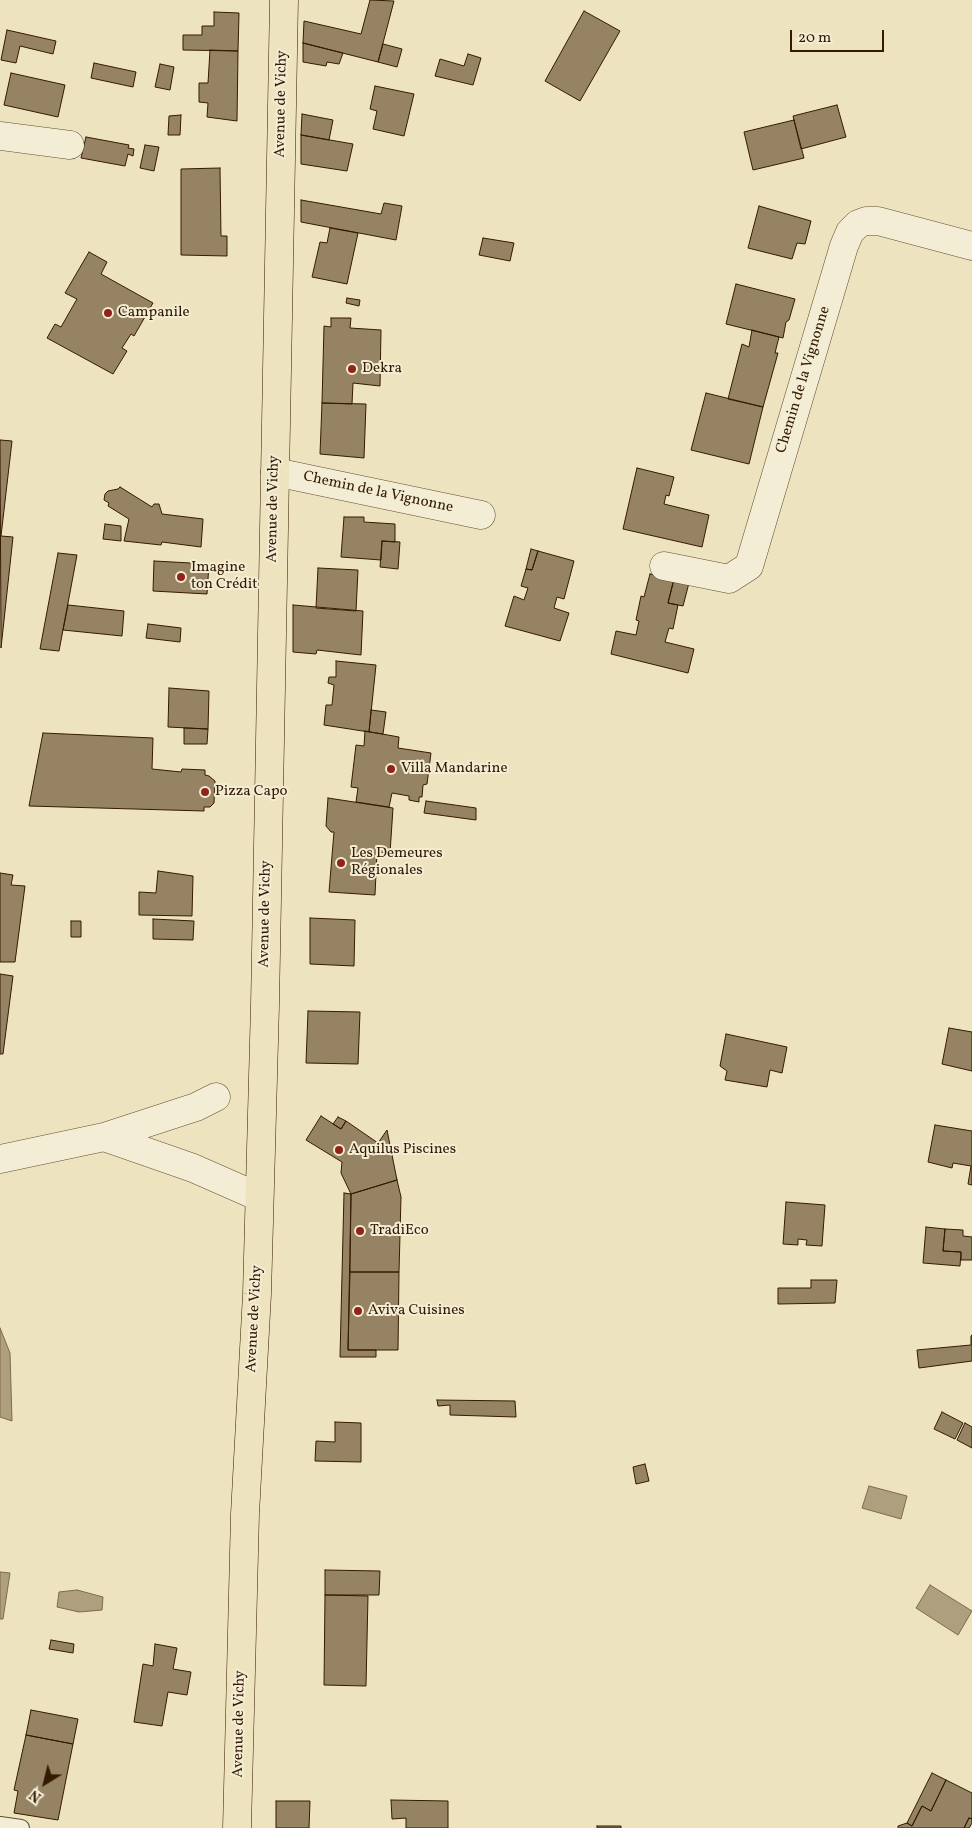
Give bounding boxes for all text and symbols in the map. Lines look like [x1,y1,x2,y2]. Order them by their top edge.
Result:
scale bar [792,20,886,52]
text: 20 m [798,28,831,49]
street label: Avenue de Vichy [272,50,292,158]
place label: Campanile [118,304,190,322]
street label: Chemin de la Vignonne [773,304,835,456]
marker: Campanile [102,307,114,319]
place label: Dekra [362,360,402,378]
marker: Dekra [346,363,358,375]
street label: Avenue de Vichy [264,455,284,563]
street label: Chemin de la Vignonne [301,468,455,518]
place label: Imagine ton Crédit [191,559,257,594]
marker: Imagine ton Crédit [175,571,187,583]
place label: Villa Mandarine [401,760,508,778]
marker: Villa Mandarine [385,763,397,775]
place label: Pizza Capo [215,783,288,801]
marker: Pizza Capo [199,786,211,798]
place label: Les Demeures Régionales [351,845,443,880]
marker: Les Demeures Régionales [335,857,347,869]
street label: Avenue de Vichy [256,860,276,968]
place label: Aquilus Piscines [349,1141,456,1159]
marker: Aquilus Piscines [333,1144,345,1156]
place label: TradiEco [370,1222,429,1240]
marker: TradiEco [354,1225,366,1237]
street label: Avenue de Vichy [243,1265,267,1373]
place label: Aviva Cuisines [368,1302,465,1320]
marker: Aviva Cuisines [352,1305,364,1317]
street label: Avenue de Vichy [230,1670,250,1778]
north arrow [20,1758,70,1808]
text: N [26,1785,46,1806]

